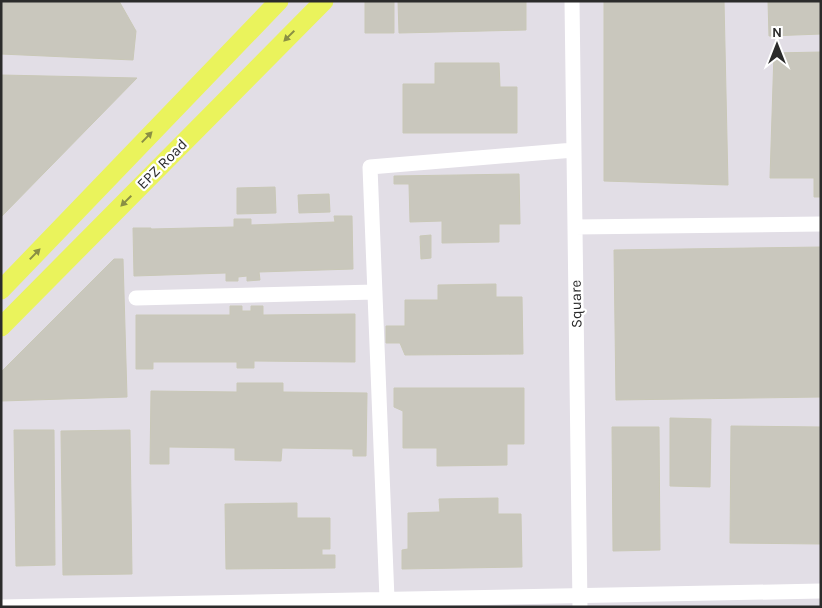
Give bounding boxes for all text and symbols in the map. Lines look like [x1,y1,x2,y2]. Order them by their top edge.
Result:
north arrow [752,20,802,70]
text: N [772,24,782,41]
one-way arrow [284,30,296,42]
one-way arrow [141,131,153,143]
street label: EPZ Road [133,135,191,193]
one-way arrow [120,195,132,207]
one-way arrow [29,249,41,261]
street label: Square [567,280,585,328]

